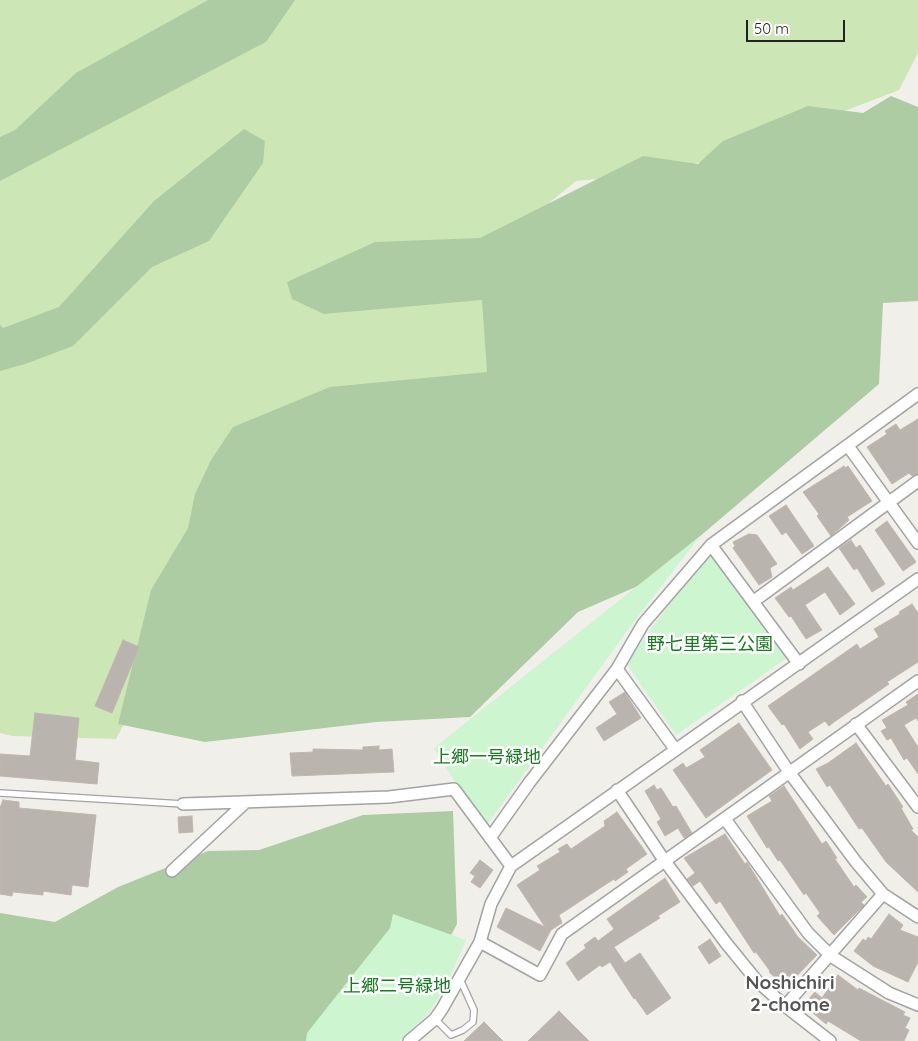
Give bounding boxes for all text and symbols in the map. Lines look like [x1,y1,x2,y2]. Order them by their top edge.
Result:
scale bar [748,10,847,42]
text: 50 m [754,19,789,38]
park label: 野七里第三公園 [647,634,773,656]
park label: 上郷一号緑地 [433,747,541,769]
district label: Noshichiri 2-chome [746,972,834,1016]
park label: 上郷二号緑地 [343,976,451,998]

